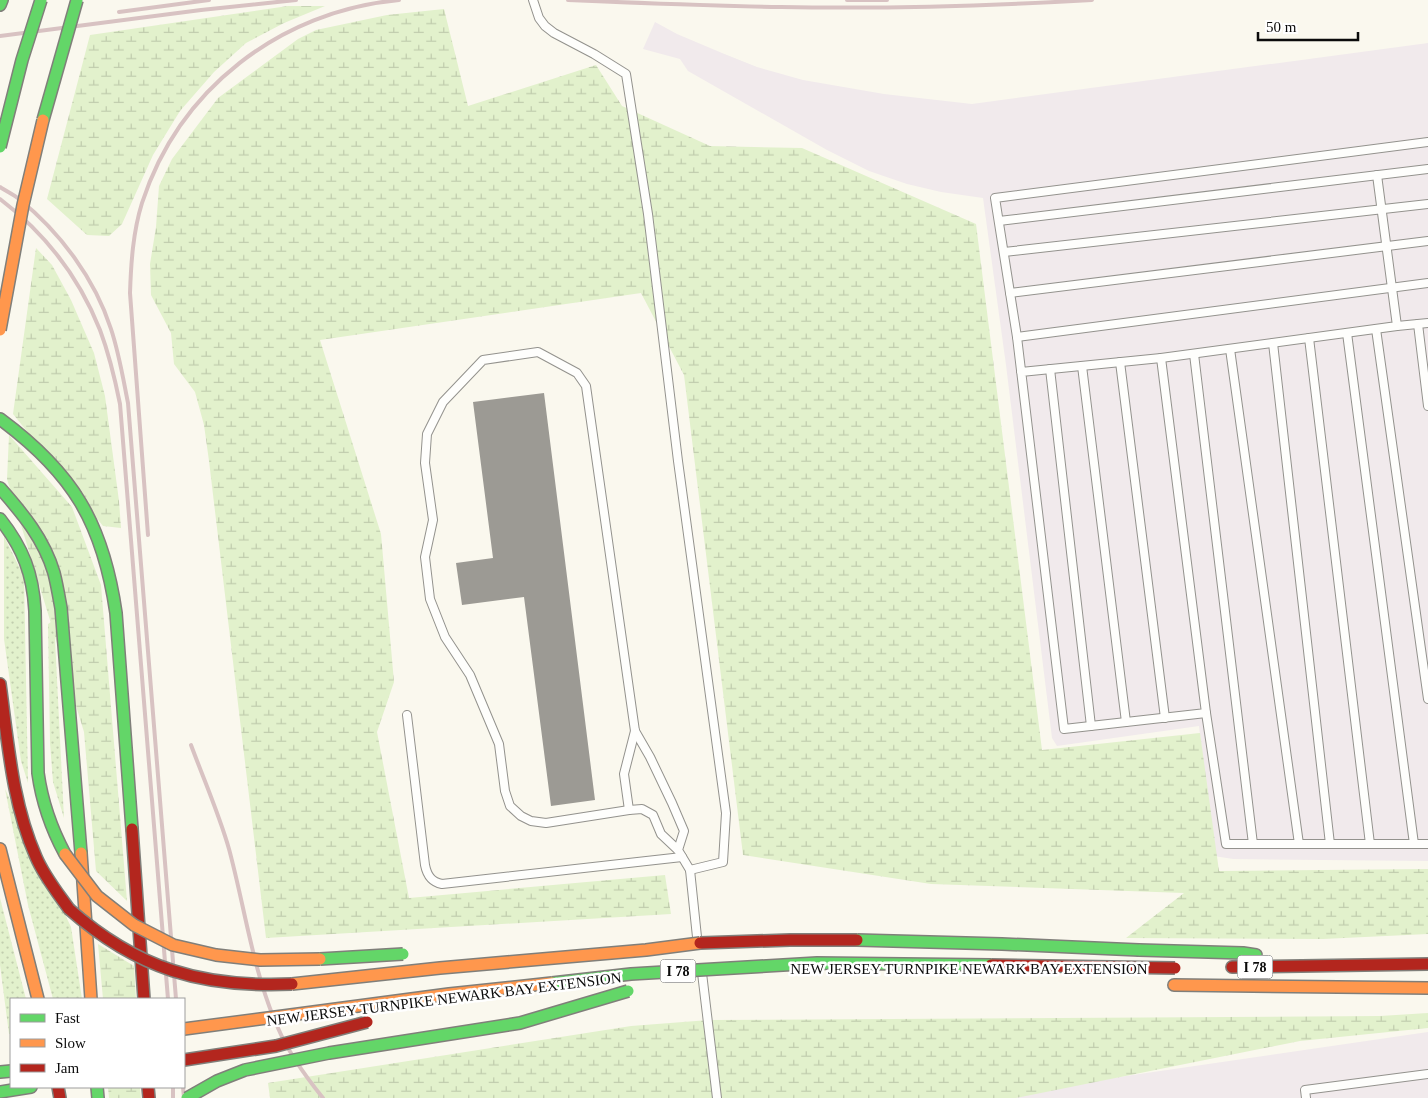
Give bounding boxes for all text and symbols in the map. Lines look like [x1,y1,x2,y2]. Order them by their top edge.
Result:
scale bar [1258,10,1358,42]
text: 50 m [1266,19,1297,35]
road number: I 78 [1238,956,1272,979]
road number: I 78 [660,959,696,982]
street label: NEW JERSEY TURNPIKE NEWARK BAY EXTENSION [790,961,1148,977]
street label: NEW JERSEY TURNPIKE NEWARK BAY EXTENSION [266,969,622,1029]
legend [10,998,185,1088]
text: Fast [55,1010,81,1026]
text: Slow [55,1035,86,1051]
text: Jam [55,1060,79,1076]

